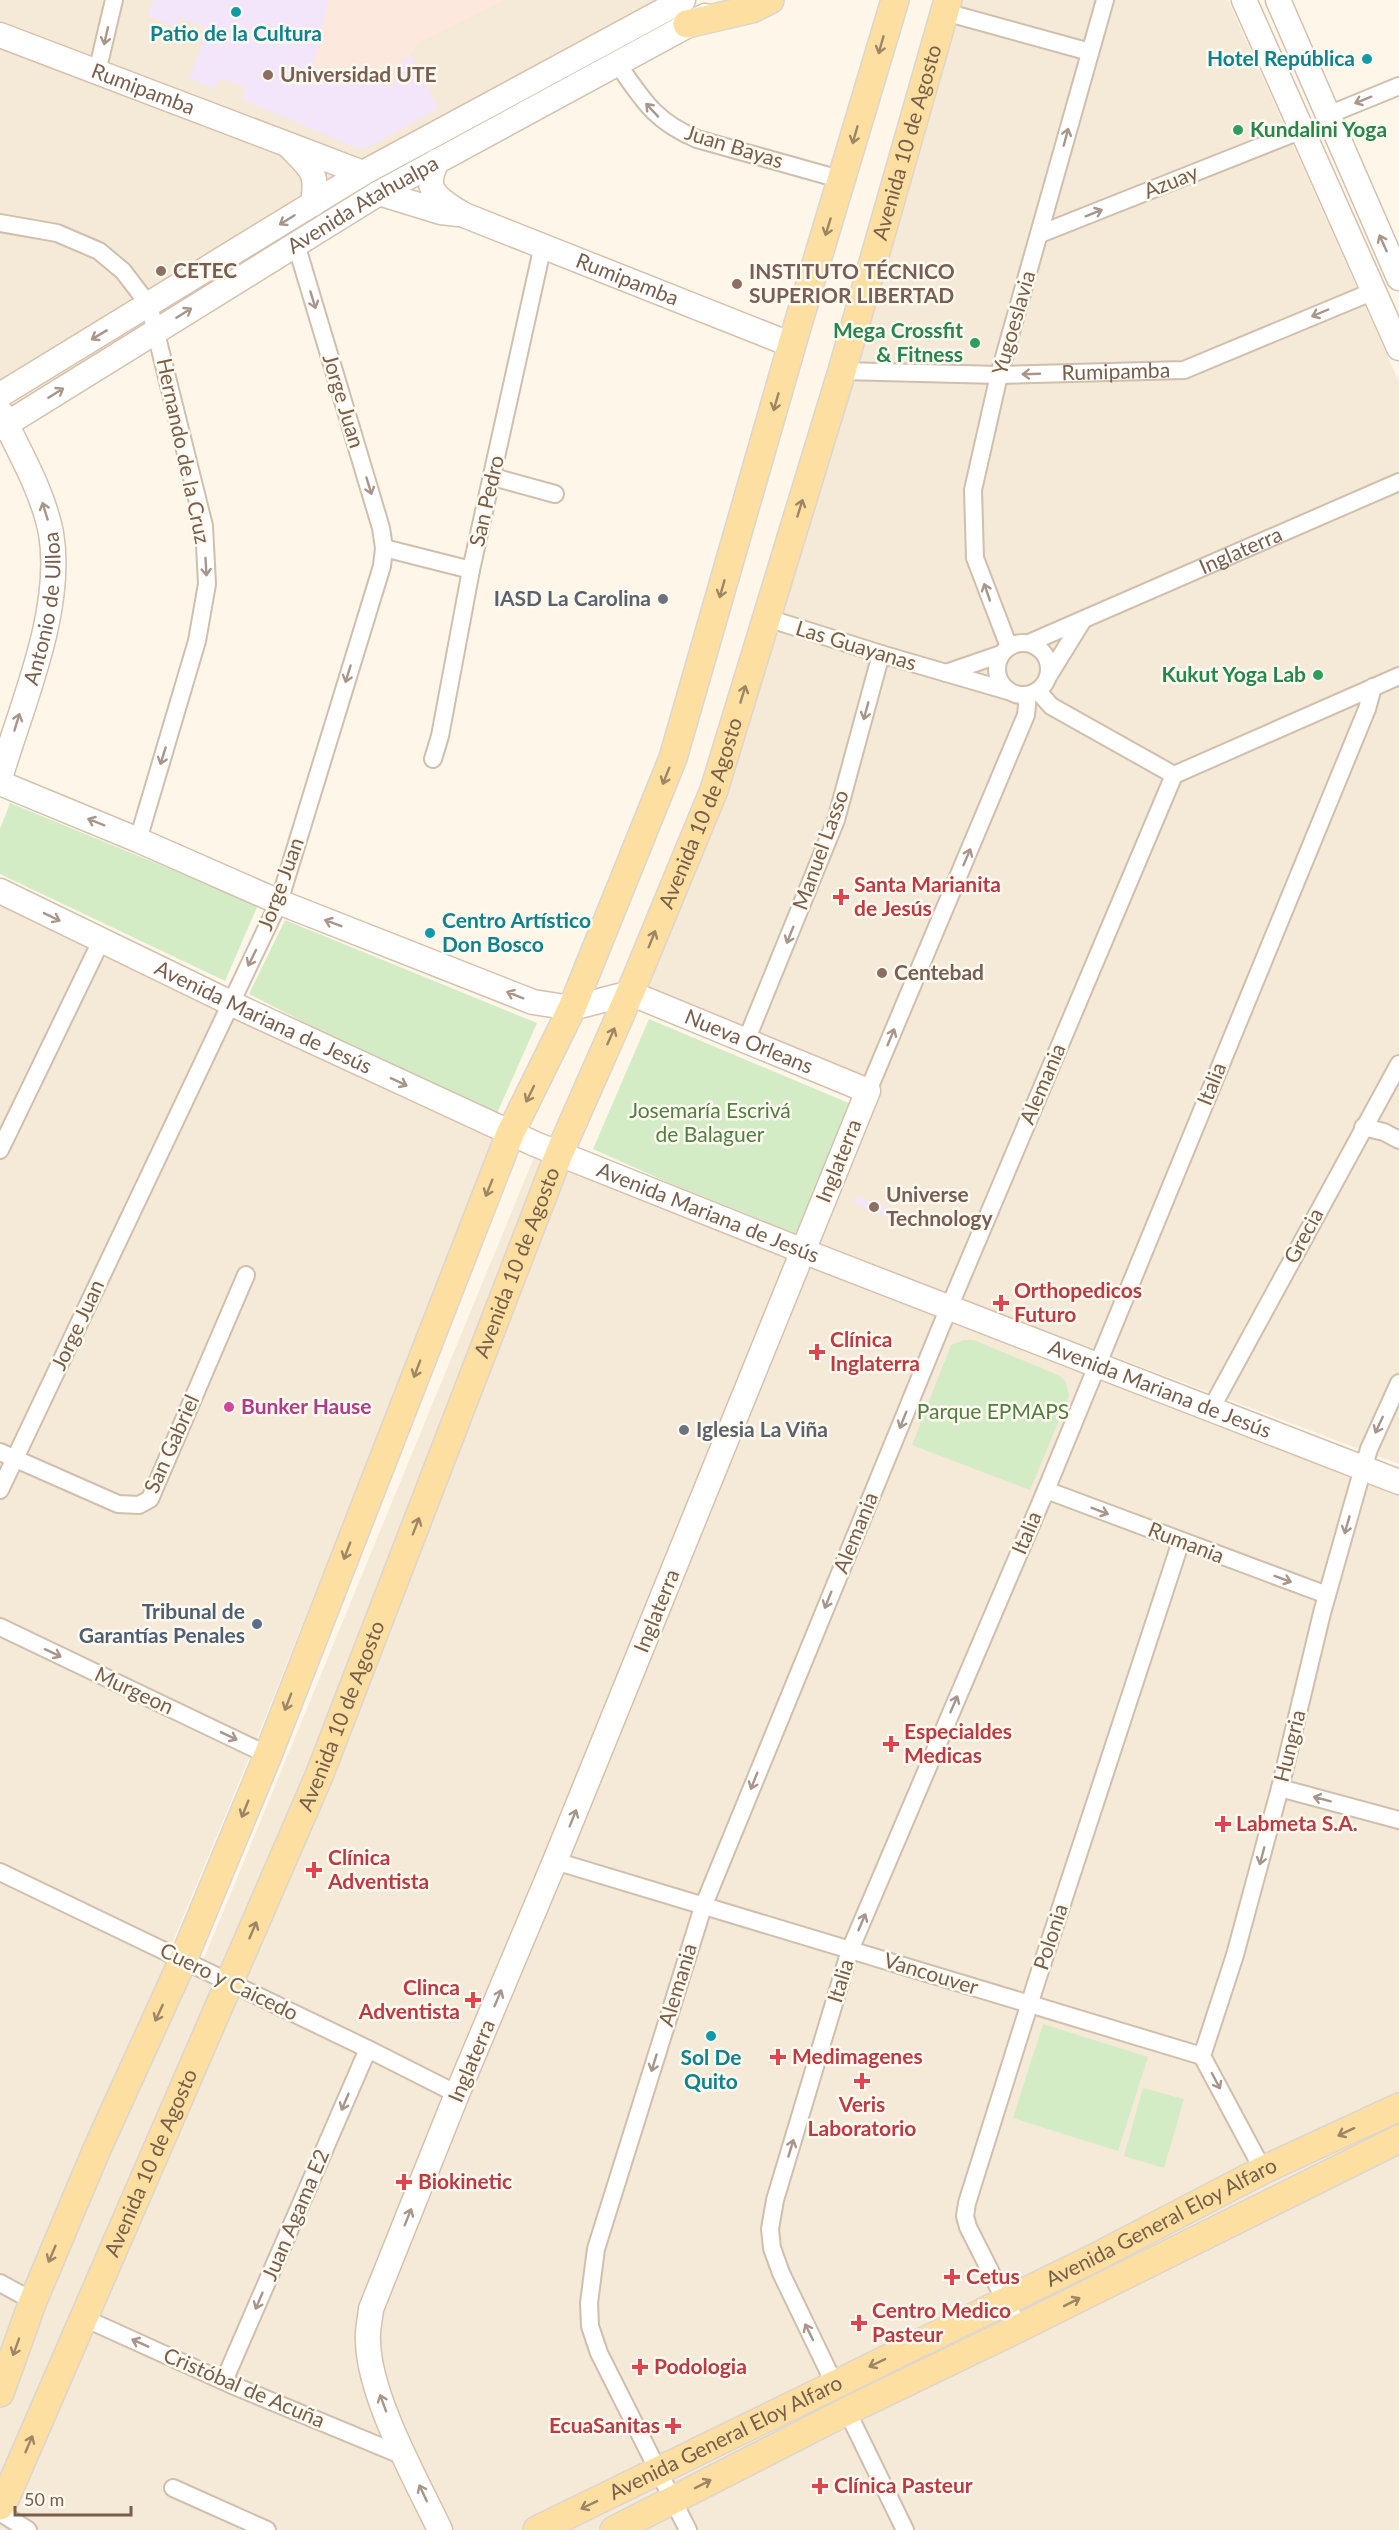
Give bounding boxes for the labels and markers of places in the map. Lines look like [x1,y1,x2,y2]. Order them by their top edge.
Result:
marker: Patio de la Cultura [229,5,243,19]
place label: Patio de la Cultura [150,20,322,45]
place label: Hotel República [1207,45,1355,70]
marker: Hotel República [1360,52,1374,66]
place label: Universidad UTE [280,61,437,86]
marker: Universidad UTE [261,68,275,82]
place label: Kundalini Yoga [1250,116,1387,141]
marker: Kundalini Yoga [1231,123,1245,137]
place label: CETEC [173,257,237,282]
place label: INSTITUTO TÉCNICO SUPERIOR LIBERTAD [749,258,955,307]
marker: CETEC [154,264,168,278]
marker: INSTITUTO TÉCNICO SUPERIOR LIBERTAD [730,277,744,291]
place label: Mega Crossfit & Fitness [833,317,963,366]
marker: Mega Crossfit & Fitness [968,336,982,350]
place label: IASD La Carolina [494,585,651,610]
marker: IASD La Carolina [656,592,670,606]
place label: Kukut Yoga Lab [1162,661,1306,686]
marker: Kukut Yoga Lab [1311,668,1325,682]
place label: Santa Marianita de Jesús [854,871,1001,920]
marker: Santa Marianita de Jesús [832,888,850,906]
place label: Centro Artístico Don Bosco [442,907,591,956]
marker: Centro Artístico Don Bosco [423,926,437,940]
place label: Centebad [894,959,984,984]
marker: Centebad [875,966,889,980]
place label: Universe Technology [886,1181,993,1230]
marker: Universe Technology [867,1200,881,1214]
place label: Orthopedicos Futuro [1014,1277,1142,1326]
marker: Orthopedicos Futuro [992,1294,1010,1312]
place label: Clínica Inglaterra [830,1326,920,1375]
marker: Clínica Inglaterra [808,1343,826,1361]
place label: Bunker Hause [241,1393,372,1418]
marker: Bunker Hause [222,1400,236,1414]
place label: Iglesia La Viña [696,1416,828,1441]
marker: Iglesia La Viña [677,1423,691,1437]
place label: Tribunal de Garantías Penales [79,1598,245,1647]
marker: Tribunal de Garantías Penales [250,1617,264,1631]
place label: Especialdes Medicas [904,1718,1012,1767]
marker: Especialdes Medicas [882,1735,900,1753]
place label: Labmeta S.A. [1236,1810,1358,1835]
marker: Labmeta S.A. [1214,1815,1232,1833]
place label: Clínica Adventista [327,1844,429,1893]
marker: Clínica Adventista [305,1861,323,1879]
place label: Clinca Adventista [358,1974,460,2023]
marker: Clinca Adventista [464,1991,482,2009]
marker: Sol De Quito [704,2029,718,2043]
place label: Medimagenes [792,2043,923,2068]
place label: Sol De Quito [681,2044,741,2093]
marker: Medimagenes [769,2048,787,2066]
marker: Veris Laboratorio [853,2072,871,2090]
place label: Veris Laboratorio [808,2091,916,2140]
place label: Biokinetic [418,2168,512,2193]
marker: Biokinetic [395,2173,413,2191]
place label: Cetus [966,2263,1020,2288]
marker: Cetus [943,2268,961,2286]
place label: Centro Medico Pasteur [872,2297,1011,2346]
marker: Centro Medico Pasteur [850,2314,868,2332]
place label: Podologia [654,2353,747,2378]
marker: Podologia [631,2358,649,2376]
place label: EcuaSanitas [549,2412,660,2437]
marker: EcuaSanitas [664,2417,682,2435]
place label: Clínica Pasteur [834,2472,973,2497]
marker: Clínica Pasteur [811,2477,829,2495]

